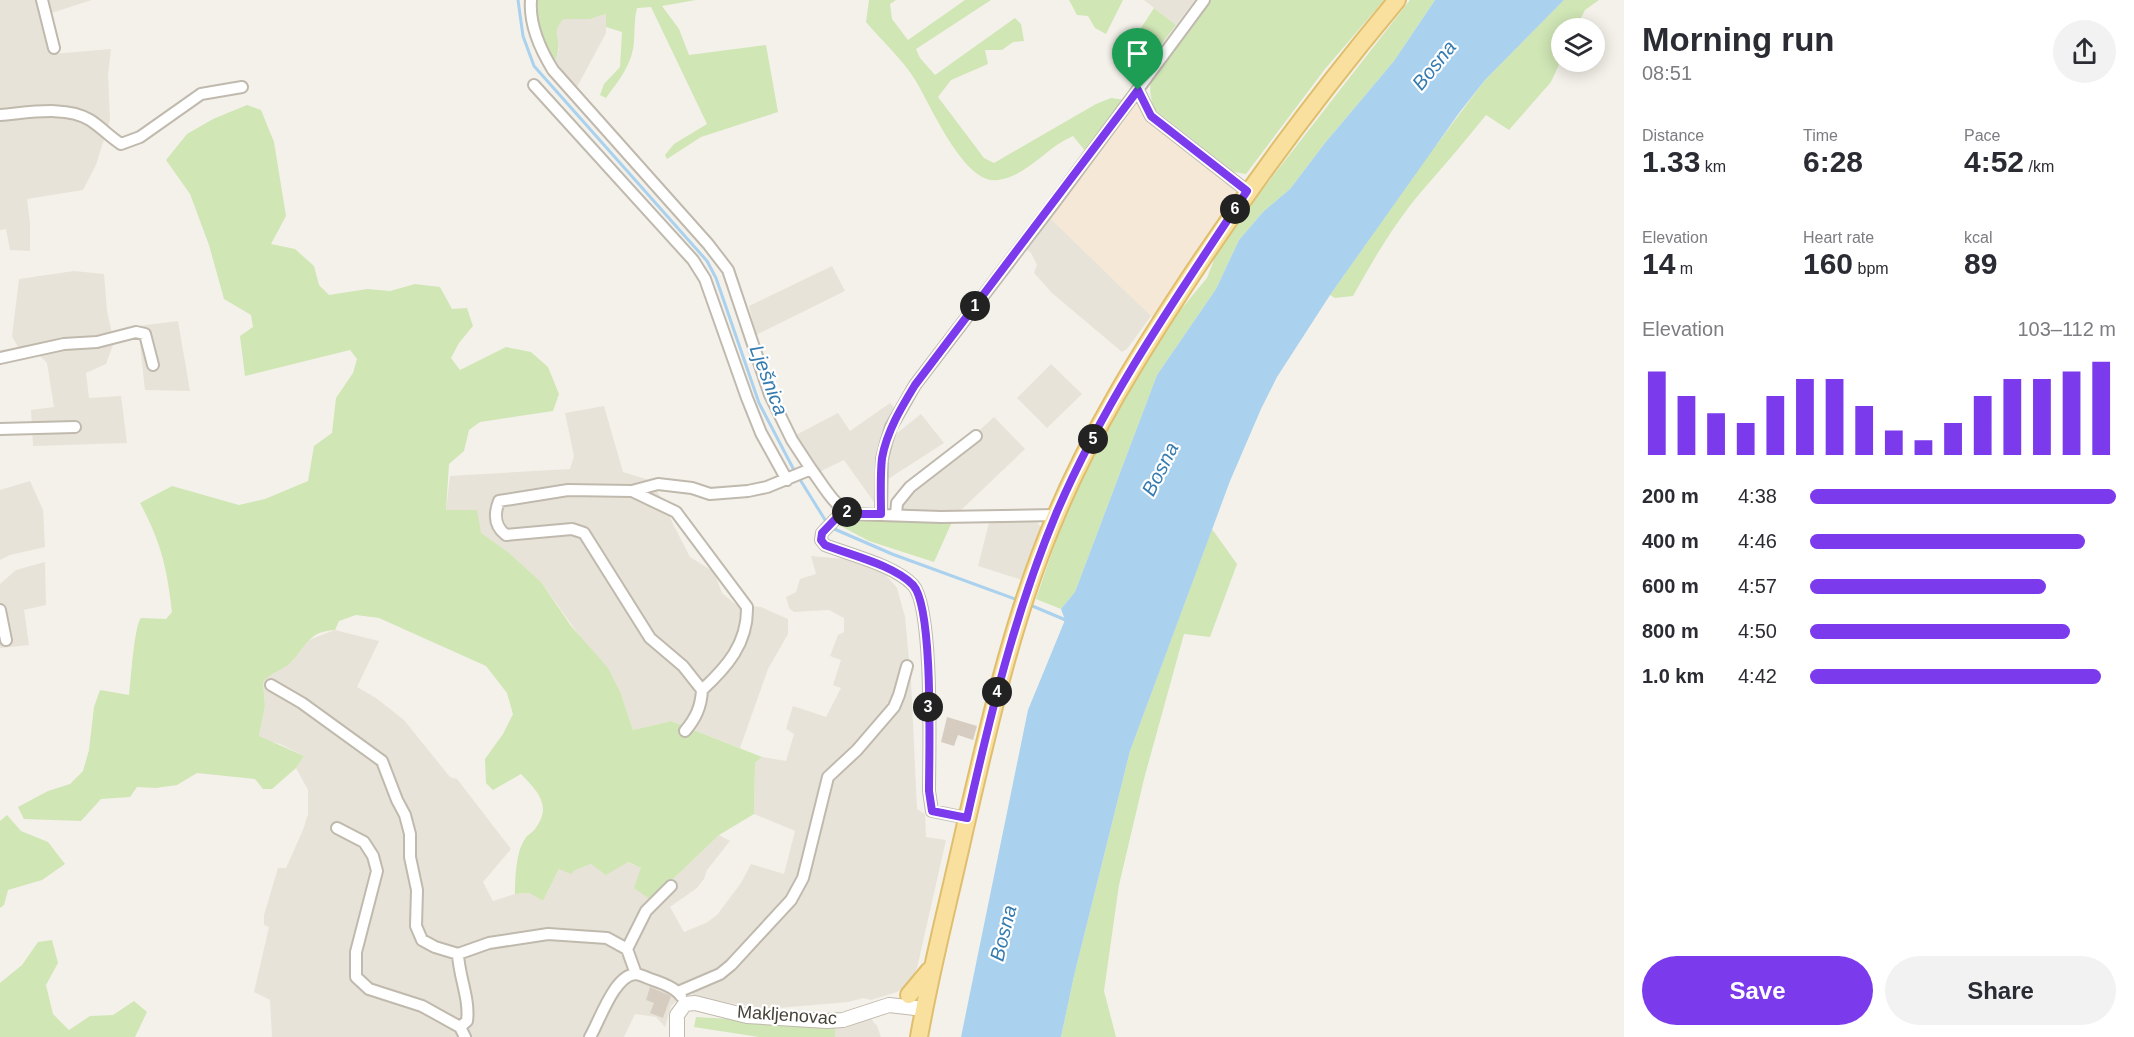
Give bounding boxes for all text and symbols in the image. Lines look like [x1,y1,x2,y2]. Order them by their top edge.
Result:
map controls [1551,18,1605,72]
button: layers [1551,18,1605,72]
button: share [2053,20,2116,83]
text: Morning run [1642,21,1834,58]
pin [1112,28,1163,90]
water label: Bosna [1408,36,1460,94]
icon: arrive [1121,37,1154,70]
text: 08:51 [1642,62,1692,84]
text: Distance [1642,127,1704,144]
text: Time [1803,127,1838,144]
text: Pace [1964,127,2000,144]
text: 1.33 [1642,145,1700,178]
text: 6:28 [1803,145,1863,178]
text: 4:52 [1964,145,2024,178]
text: km [1700,158,1726,175]
text: /km [2024,158,2054,175]
pin: 6 [1220,194,1250,224]
text: 6 [1231,200,1239,217]
text: Elevation [1642,229,1708,246]
text: Heart rate [1803,229,1874,246]
text: kcal [1964,229,1992,246]
text: 14 [1642,247,1675,280]
text: 160 [1803,247,1853,280]
text: 89 [1964,247,1997,280]
text: m [1675,260,1693,277]
text: bpm [1853,260,1889,277]
pin: 1 [960,291,990,321]
text: 1 [971,297,979,314]
text: Elevation [1642,318,1724,340]
text: 103–112 m [2017,318,2116,340]
water label: Lješnica [746,342,792,418]
pin: 5 [1078,424,1108,454]
text: 5 [1089,430,1097,447]
water label: Bosna [1137,439,1183,499]
text: 200 m [1642,485,1699,507]
text: 4:38 [1738,485,1777,507]
pin: 2 [832,497,862,527]
text: 2 [843,503,851,520]
text: 400 m [1642,530,1699,552]
text: 4:46 [1738,530,1777,552]
text: 600 m [1642,575,1699,597]
text: 4:57 [1738,575,1777,597]
text: 800 m [1642,620,1699,642]
text: 4:50 [1738,620,1777,642]
text: 1.0 km [1642,665,1704,687]
text: 4:42 [1738,665,1777,687]
pin: 4 [982,677,1012,707]
text: 4 [993,683,1001,700]
pin: 3 [913,692,943,722]
text: 3 [924,698,932,715]
water label: Bosna [985,903,1021,963]
button: Save [1642,956,1873,1025]
button: Share [1885,956,2116,1025]
street label: Makljenovac [736,1002,838,1028]

